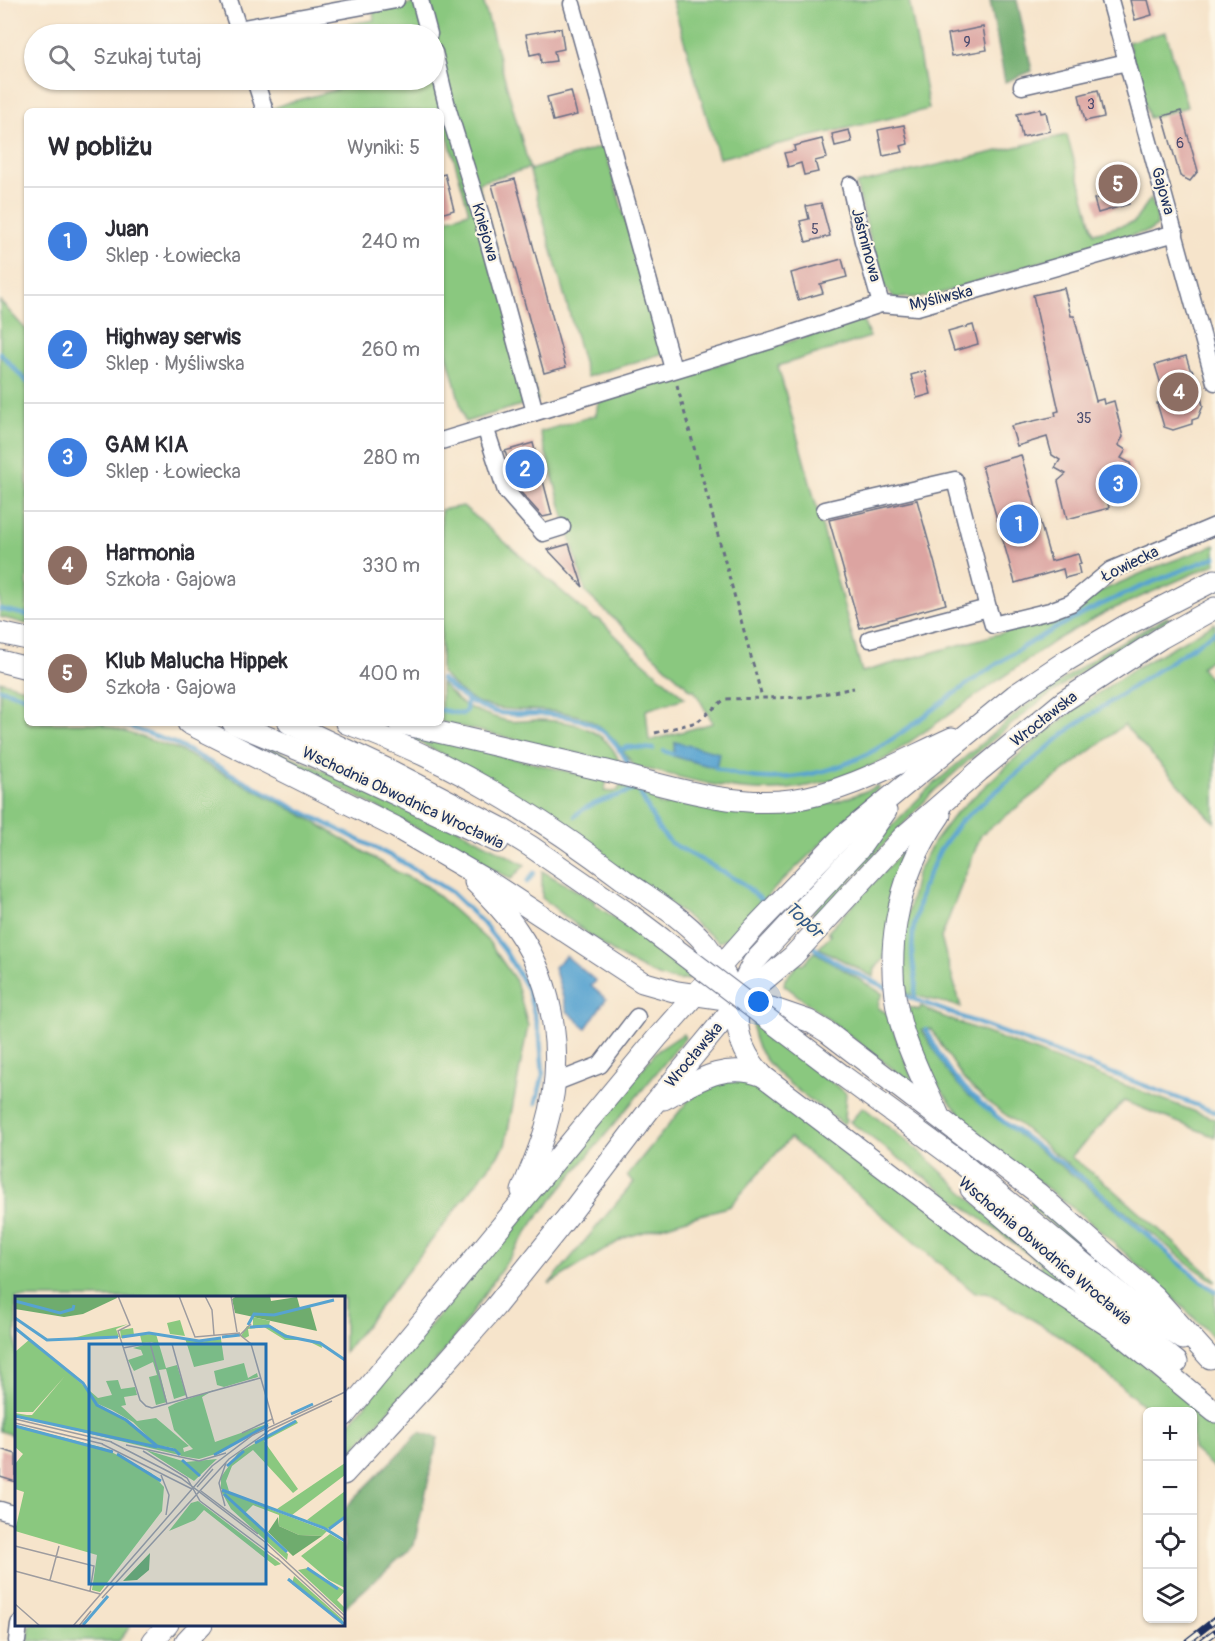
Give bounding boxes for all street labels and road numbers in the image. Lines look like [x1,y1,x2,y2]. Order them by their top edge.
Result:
street label: Gajowa [1147,165,1179,217]
street label: Kniejowa [467,201,503,263]
street label: Jaśminowa [847,206,885,284]
street label: Myśliwska [907,281,975,315]
street label: Łowiecka [1097,542,1162,587]
street label: Wrocławska [1007,687,1081,751]
street label: Wschodnia Obwodnica Wrocławia [299,742,507,854]
street label: Wrocławska [661,1018,727,1092]
street label: Wschodnia Obwodnica Wrocławia [954,1173,1136,1329]

